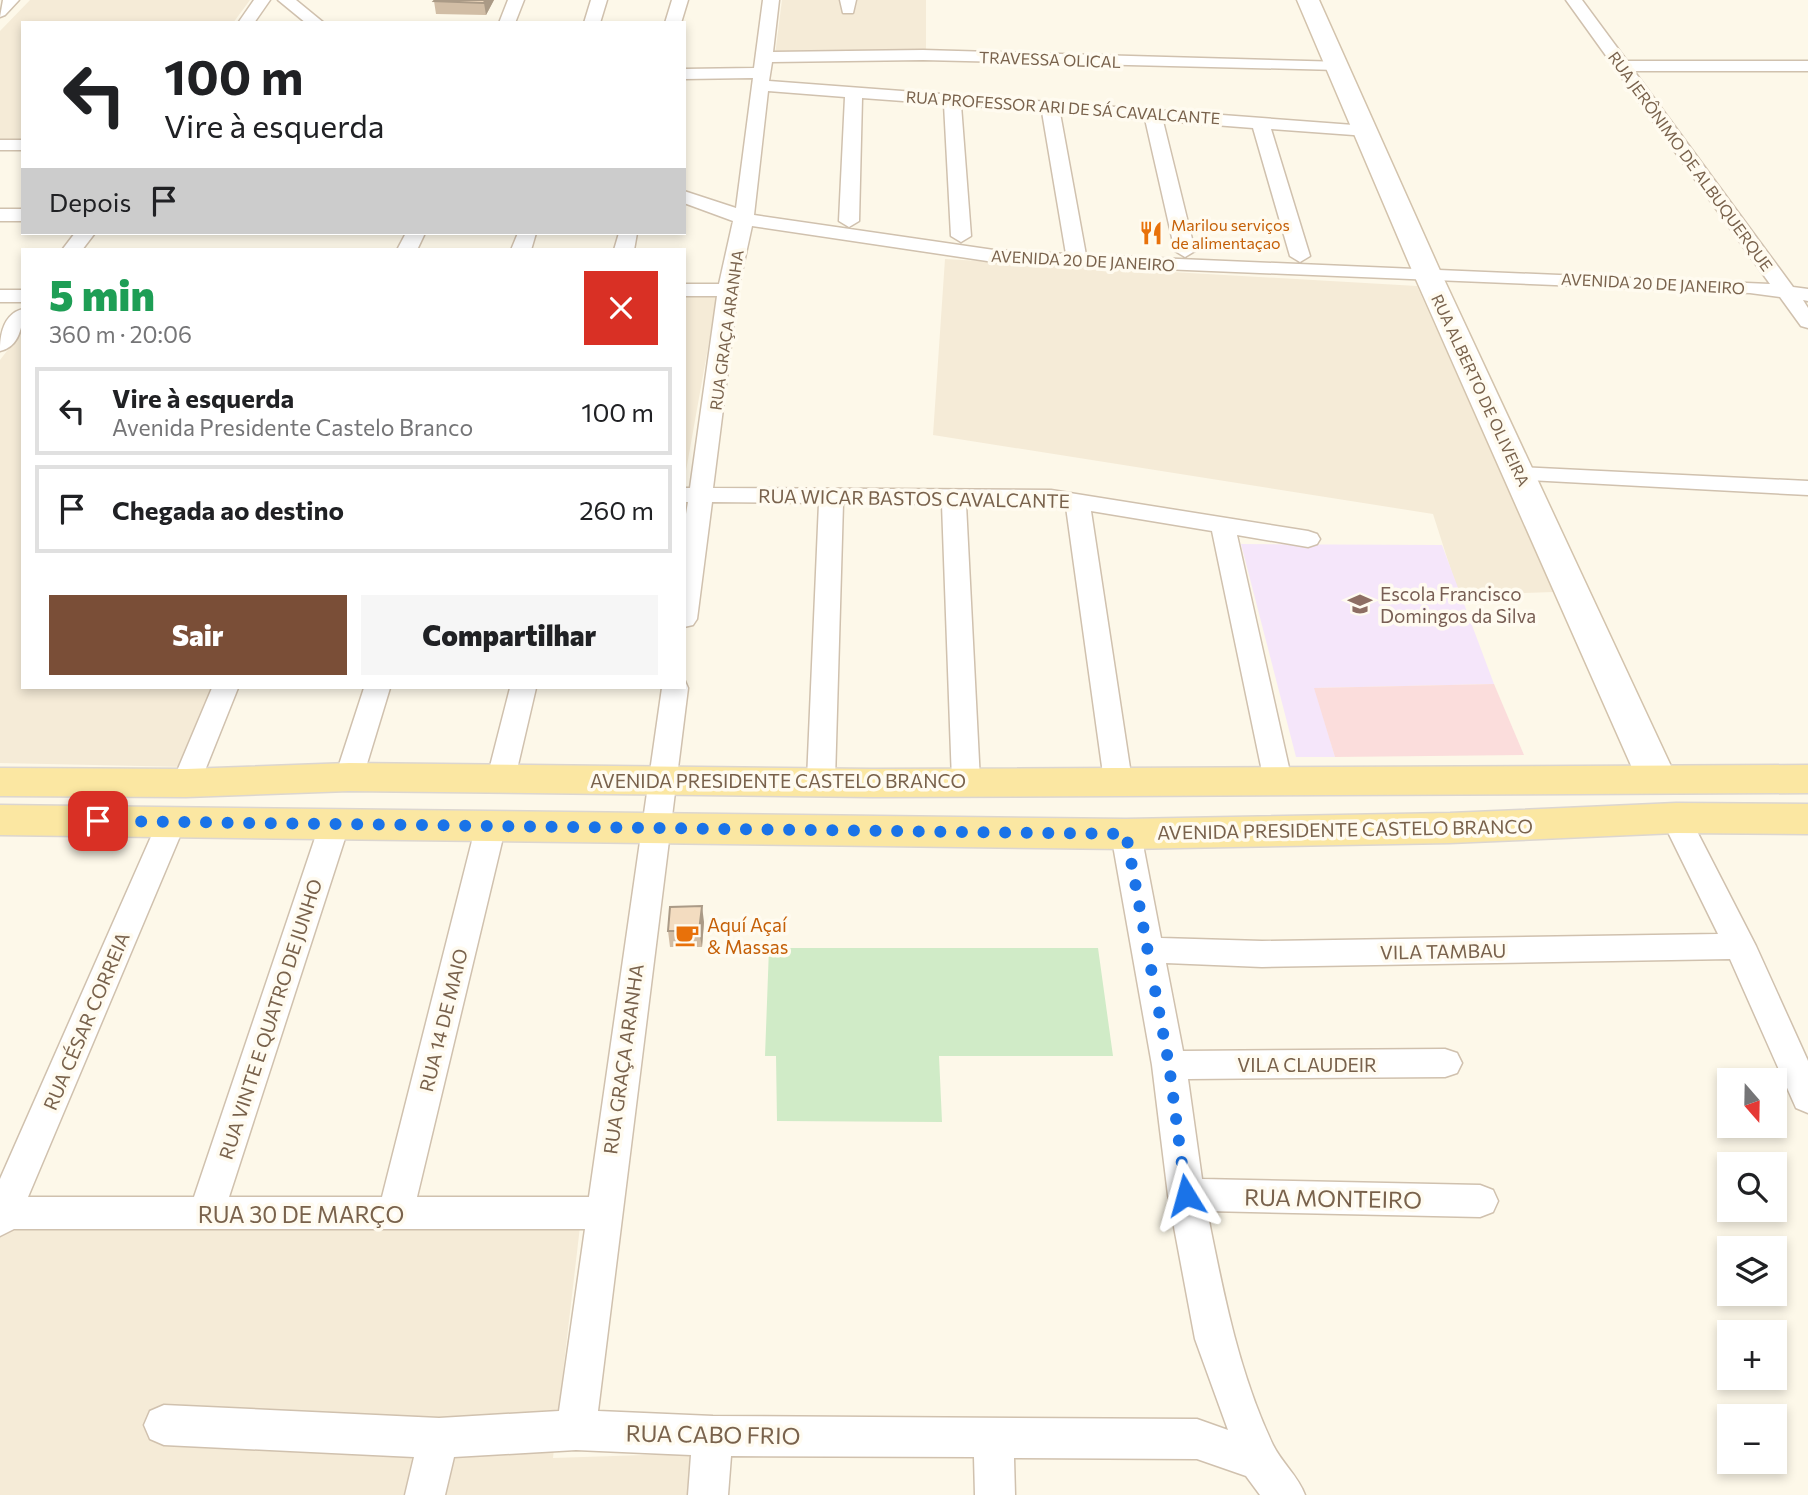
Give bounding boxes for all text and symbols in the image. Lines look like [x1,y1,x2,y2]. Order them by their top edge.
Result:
text: 100 m [164,45,303,105]
street label: TRAVESSA OLICAL [979,47,1121,71]
street label: RUA JERÔNIMO DE ALBUQUERQUE [1605,48,1777,274]
icon: left [49,49,140,140]
street label: RUA PROFESSOR ARI DE SÁ CAVALCANTE [905,87,1221,127]
text: Vire à esquerda [164,105,385,145]
icon: arrive [145,182,183,220]
text: Depois [49,186,131,217]
place label: Marilou serviços de alimentaçao [1171,215,1290,252]
restaurant icon: Marilou serviços de alimentaçao [1137,219,1165,247]
street label: AVENIDA 20 DE JANEIRO [991,246,1175,274]
street label: RUA GRAÇA ARANHA [705,249,747,411]
text: 5 min [49,268,155,320]
street label: AVENIDA 20 DE JANEIRO [1561,269,1745,297]
button: close [584,271,658,345]
street label: RUA ALBERTO DE OLIVEIRA [1428,291,1534,489]
text: 360 m · 20:06 [49,320,192,348]
text: Vire à esquerda [112,382,294,413]
icon: left [53,392,91,430]
text: 100 m [581,396,654,427]
text: Avenida Presidente Castelo Branco [112,413,473,441]
street label: RUA WICAR BASTOS CAVALCANTE [758,484,1070,512]
icon: arrive [53,490,91,528]
text: Chegada ao destino [112,494,344,525]
text: 260 m [579,494,654,525]
place label: Escola Francisco Domingos da Silva [1380,582,1536,627]
school or university icon: Escola Francisco Domingos da Silva [1346,590,1374,618]
button: Sair [49,595,347,675]
button: Compartilhar [361,595,658,675]
street label: AVENIDA PRESIDENTE CASTELO BRANCO [590,769,966,792]
pin [68,791,128,851]
icon: arrive [79,802,117,840]
street label: AVENIDA PRESIDENTE CASTELO BRANCO [1157,814,1533,844]
street label: RUA VINTE E QUATRO DE JUNHO [214,876,326,1162]
place label: Aquí Açaí & Massas [707,913,788,958]
cafe icon: Aquí Açaí & Massas [673,921,701,949]
street label: RUA CÉSAR CORREIA [38,929,134,1113]
street label: VILA TAMBAU [1380,938,1506,964]
street label: RUA 14 DE MAIO [414,946,472,1094]
street label: RUA GRAÇA ARANHA [598,962,648,1156]
street label: VILA CLAUDEIR [1237,1053,1377,1076]
north arrow [1717,1068,1787,1138]
map controls [1717,1068,1787,1474]
button: search [1717,1152,1787,1222]
position arrow [1149,1158,1223,1232]
street label: RUA MONTEIRO [1244,1182,1422,1214]
street label: RUA 30 DE MARÇO [198,1200,404,1228]
button: layers [1717,1236,1787,1306]
button: + [1717,1320,1787,1390]
button: − [1717,1404,1787,1474]
street label: RUA CABO FRIO [625,1418,801,1450]

